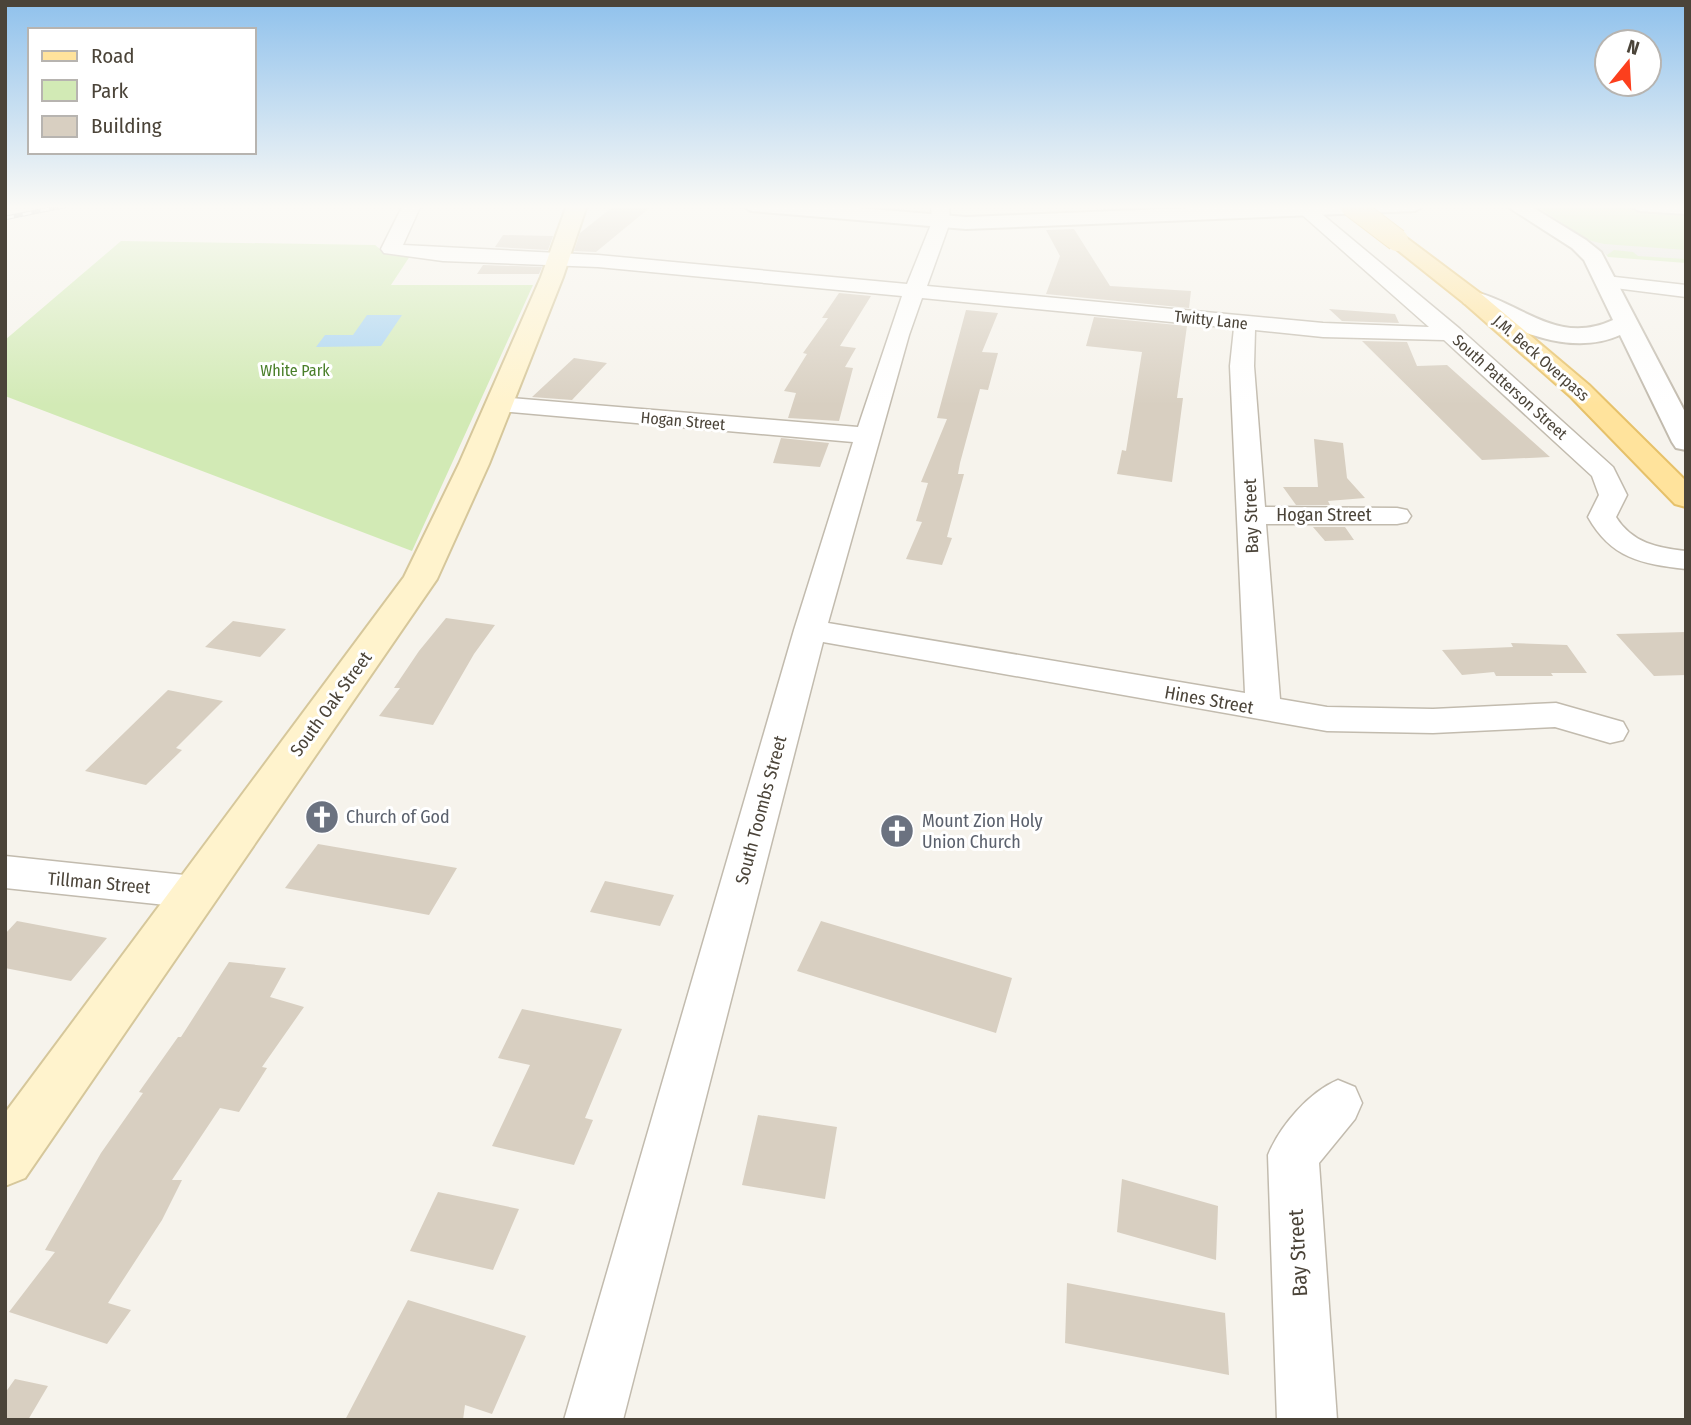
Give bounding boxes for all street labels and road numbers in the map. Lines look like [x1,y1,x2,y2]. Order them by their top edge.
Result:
street label: Twitty Lane [1173,307,1249,333]
street label: J.M. Beck Overpass [1489,311,1593,405]
street label: South Patterson Street [1449,330,1572,444]
street label: Hogan Street [640,408,727,434]
street label: Bay Street [1239,478,1263,554]
street label: Hogan Street [1276,504,1372,526]
street label: South Oak Street [286,647,376,761]
street label: Hines Street [1163,681,1255,719]
street label: South Toombs Street [731,733,791,887]
street label: Tillman Street [47,868,151,898]
street label: Bay Street [1283,1209,1313,1297]

